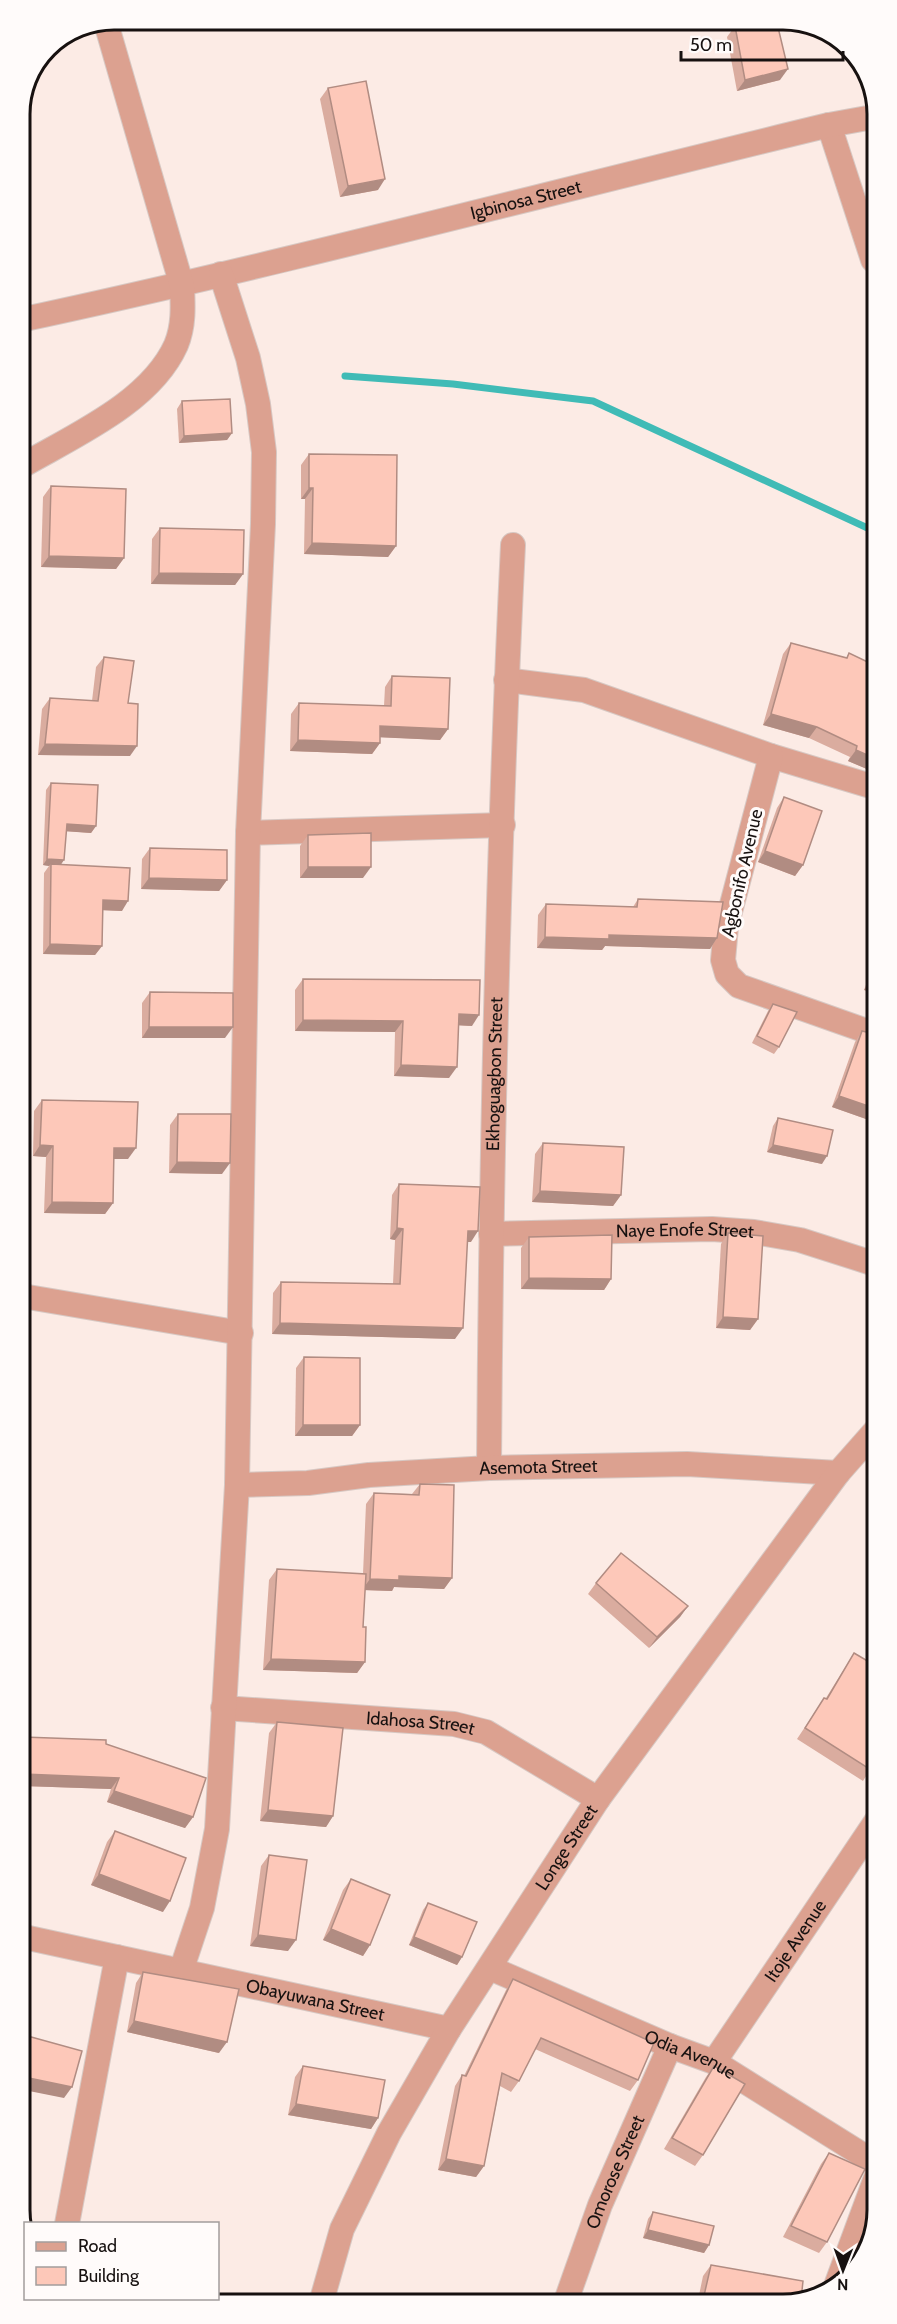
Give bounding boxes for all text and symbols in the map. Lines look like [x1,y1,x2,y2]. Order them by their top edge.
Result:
scale bar [681,24,843,62]
text: 50 m [690,34,732,56]
street label: Igbinosa Street [468,176,584,224]
street label: Agbonifo Avenue [717,807,767,939]
street label: Ekhoguagbon Street [482,997,507,1151]
street label: Naye Enofe Street [616,1218,755,1243]
street label: Asemota Street [478,1455,598,1480]
street label: Idahosa Street [365,1707,477,1740]
street label: Longe Street [531,1801,602,1894]
street label: Itoje Avenue [760,1896,831,1986]
street label: Obayuwana Street [244,1974,387,2026]
street label: Odia Avenue [641,2025,740,2084]
street label: Omorose Street [581,2112,649,2232]
legend [24,2222,219,2300]
text: Road [78,2235,117,2257]
north arrow [813,2240,873,2300]
text: Building [78,2265,140,2287]
text: N [837,2275,849,2294]

